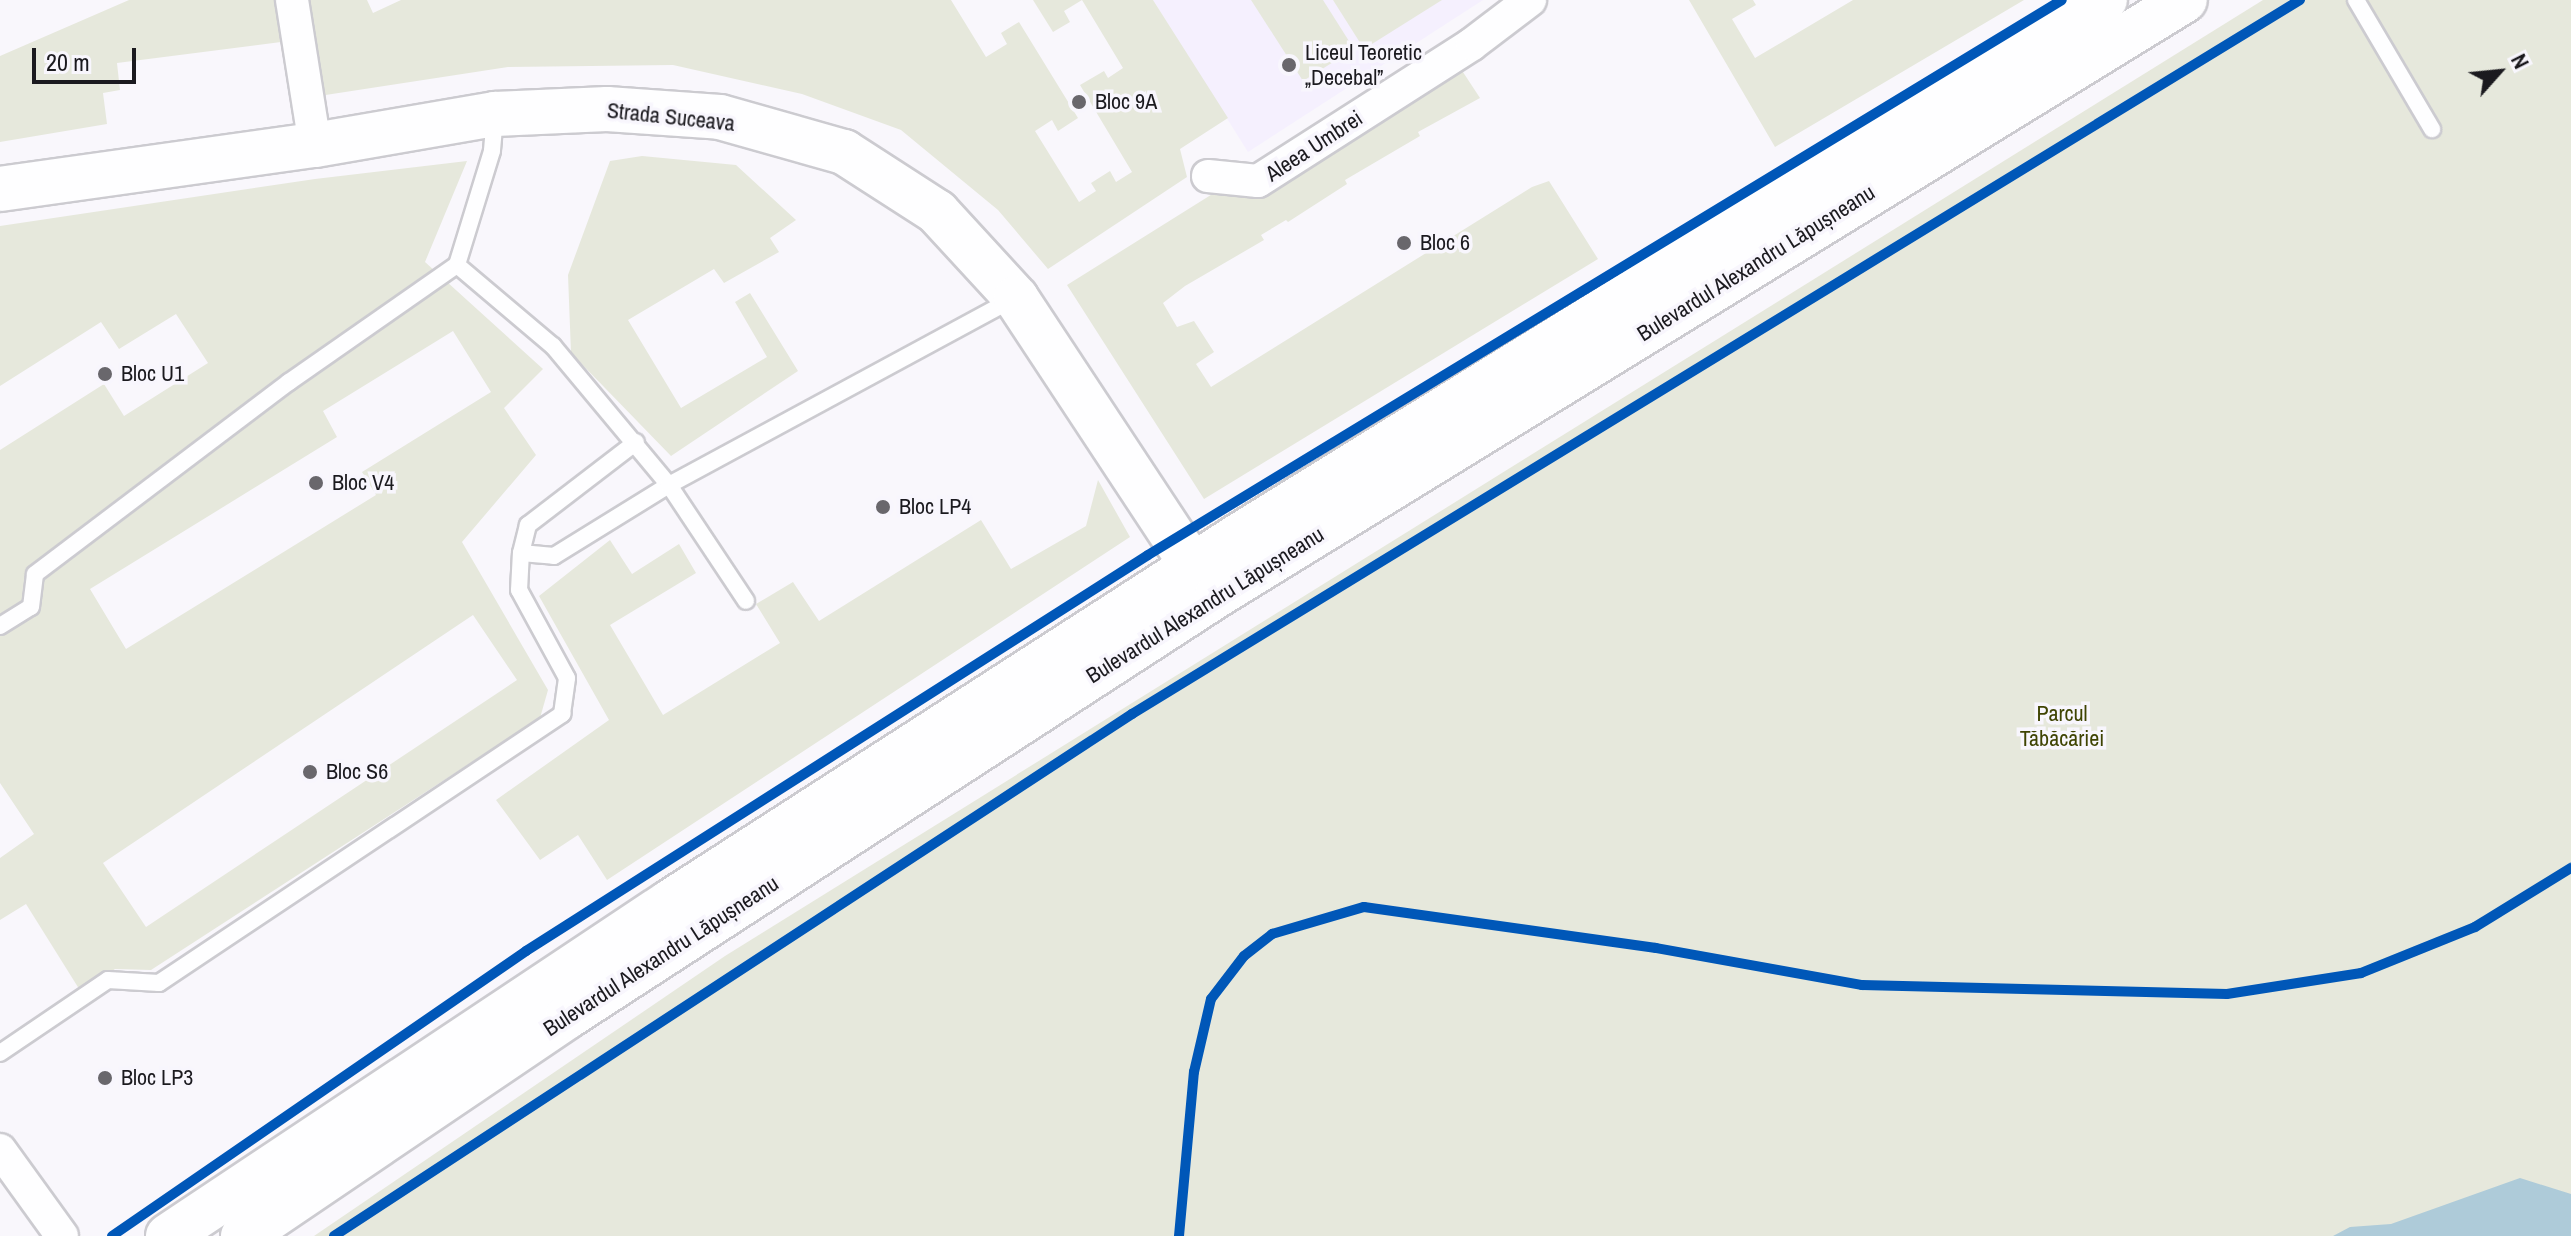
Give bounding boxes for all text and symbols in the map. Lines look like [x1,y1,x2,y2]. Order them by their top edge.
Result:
scale bar [36,32,140,82]
north arrow [2459,32,2539,112]
place label: Liceul Teoretic „Decebal” [1305,39,1422,90]
text: 20 m [46,46,90,78]
text: N [2504,48,2537,74]
marker: Liceul Teoretic „Decebal” [1280,56,1298,74]
place label: Bloc 9A [1095,89,1157,115]
marker: Bloc 9A [1070,93,1088,111]
street label: Strada Suceava [606,97,736,137]
street label: Aleea Umbrei [1261,105,1367,187]
street label: Bulevardul Alexandru Lăpușneanu [1632,179,1880,347]
place label: Bloc 6 [1420,230,1470,256]
marker: Bloc 6 [1395,234,1413,252]
place label: Bloc U1 [121,361,184,387]
marker: Bloc U1 [96,365,114,383]
place label: Bloc V4 [332,470,394,496]
marker: Bloc V4 [307,474,325,492]
place label: Bloc LP4 [899,494,971,520]
marker: Bloc LP4 [874,498,892,516]
street label: Bulevardul Alexandru Lăpușneanu [1081,521,1329,689]
park label: Parcul Tăbăcăriei [2020,700,2104,752]
place label: Bloc S6 [326,759,388,785]
marker: Bloc S6 [301,763,319,781]
street label: Bulevardul Alexandru Lăpușneanu [538,870,784,1042]
place label: Bloc LP3 [121,1065,193,1091]
marker: Bloc LP3 [96,1069,114,1087]

